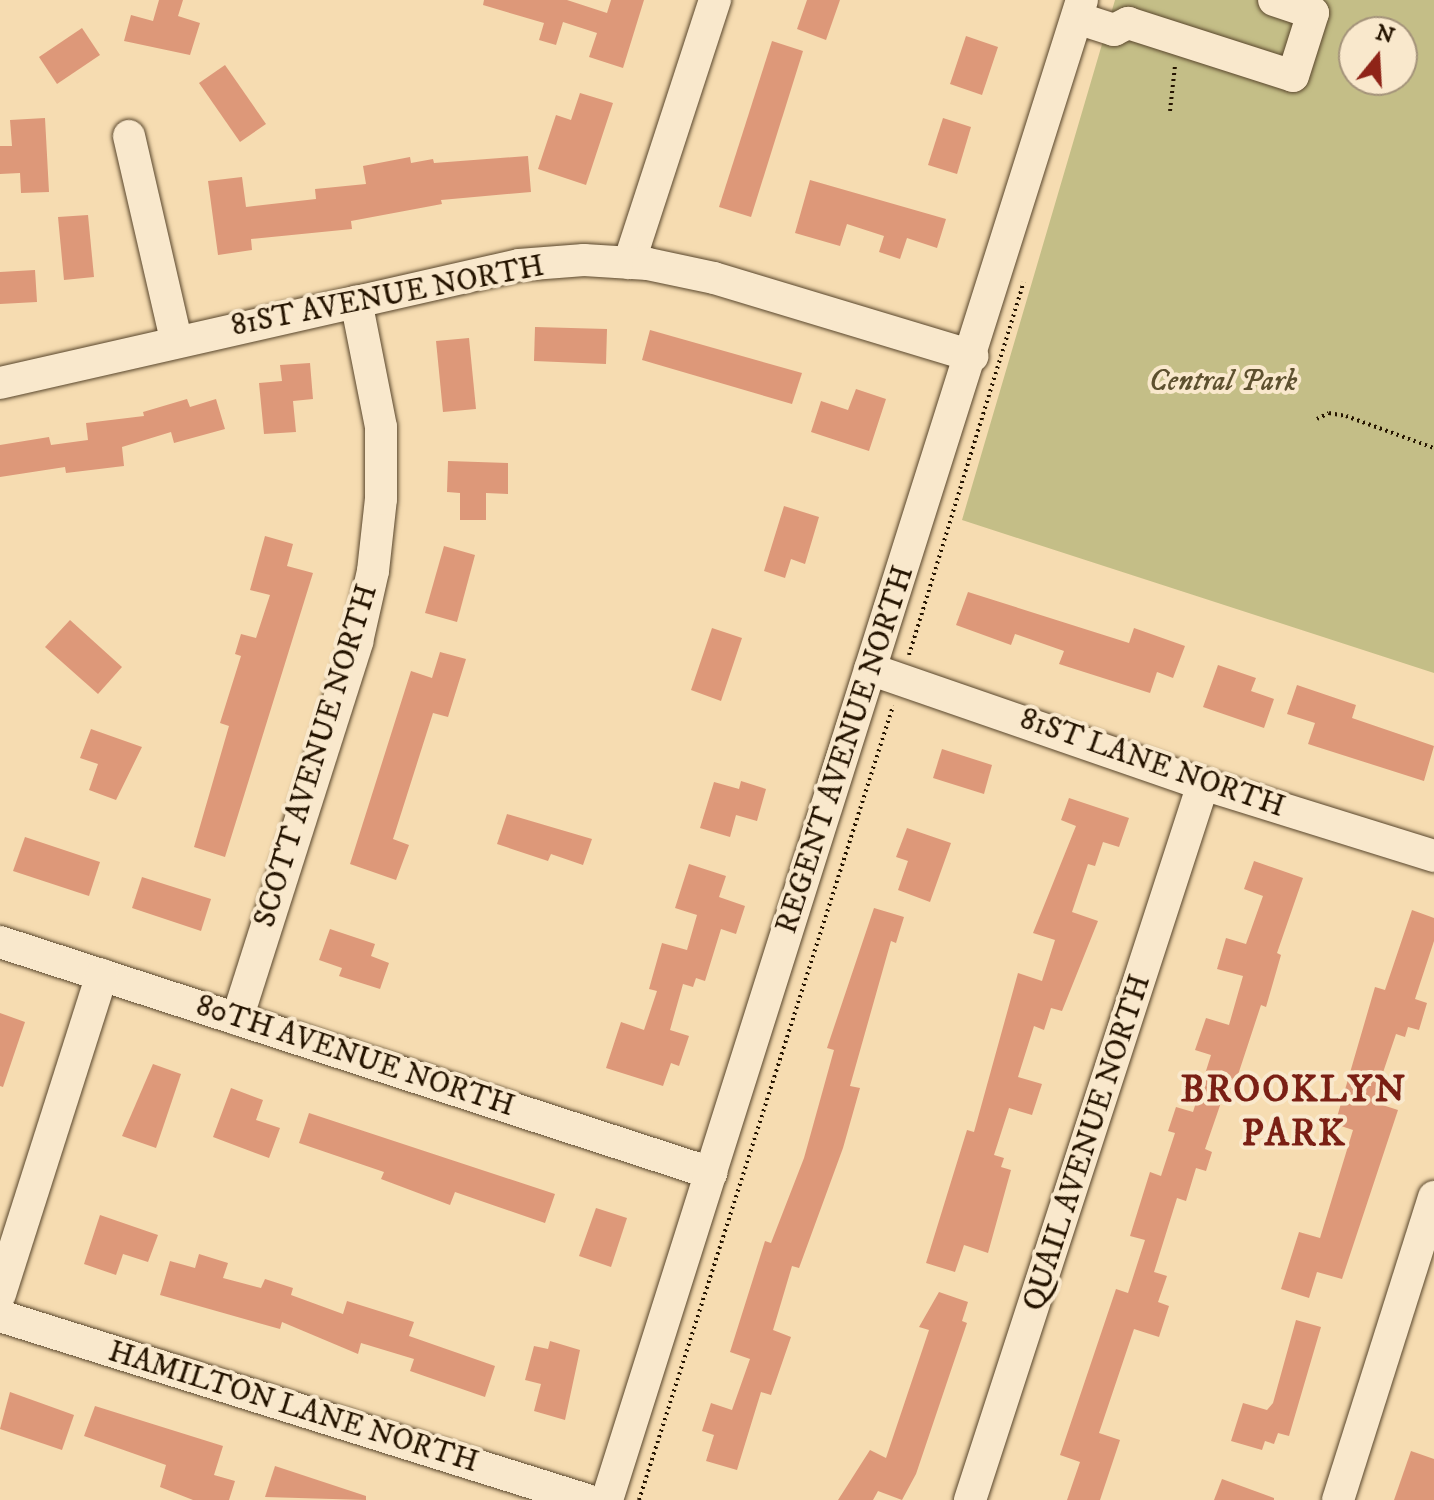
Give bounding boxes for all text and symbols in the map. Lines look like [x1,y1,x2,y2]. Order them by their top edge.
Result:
north arrow [1338,16,1418,96]
text: N [1372,19,1398,50]
street label: 81ST AVENUE NORTH [228,249,548,345]
park label: Central Park [1149,364,1297,400]
street label: REGENT AVENUE NORTH [769,562,923,938]
street label: SCOTT AVENUE NORTH [248,580,386,932]
street label: 81ST LANE NORTH [1015,702,1289,826]
street label: QUAIL AVENUE NORTH [1017,970,1159,1316]
street label: 80TH AVENUE NORTH [191,988,519,1126]
district label: BROOKLYN PARK [1181,1068,1407,1158]
street label: HAMILTON LANE NORTH [104,1335,482,1481]

